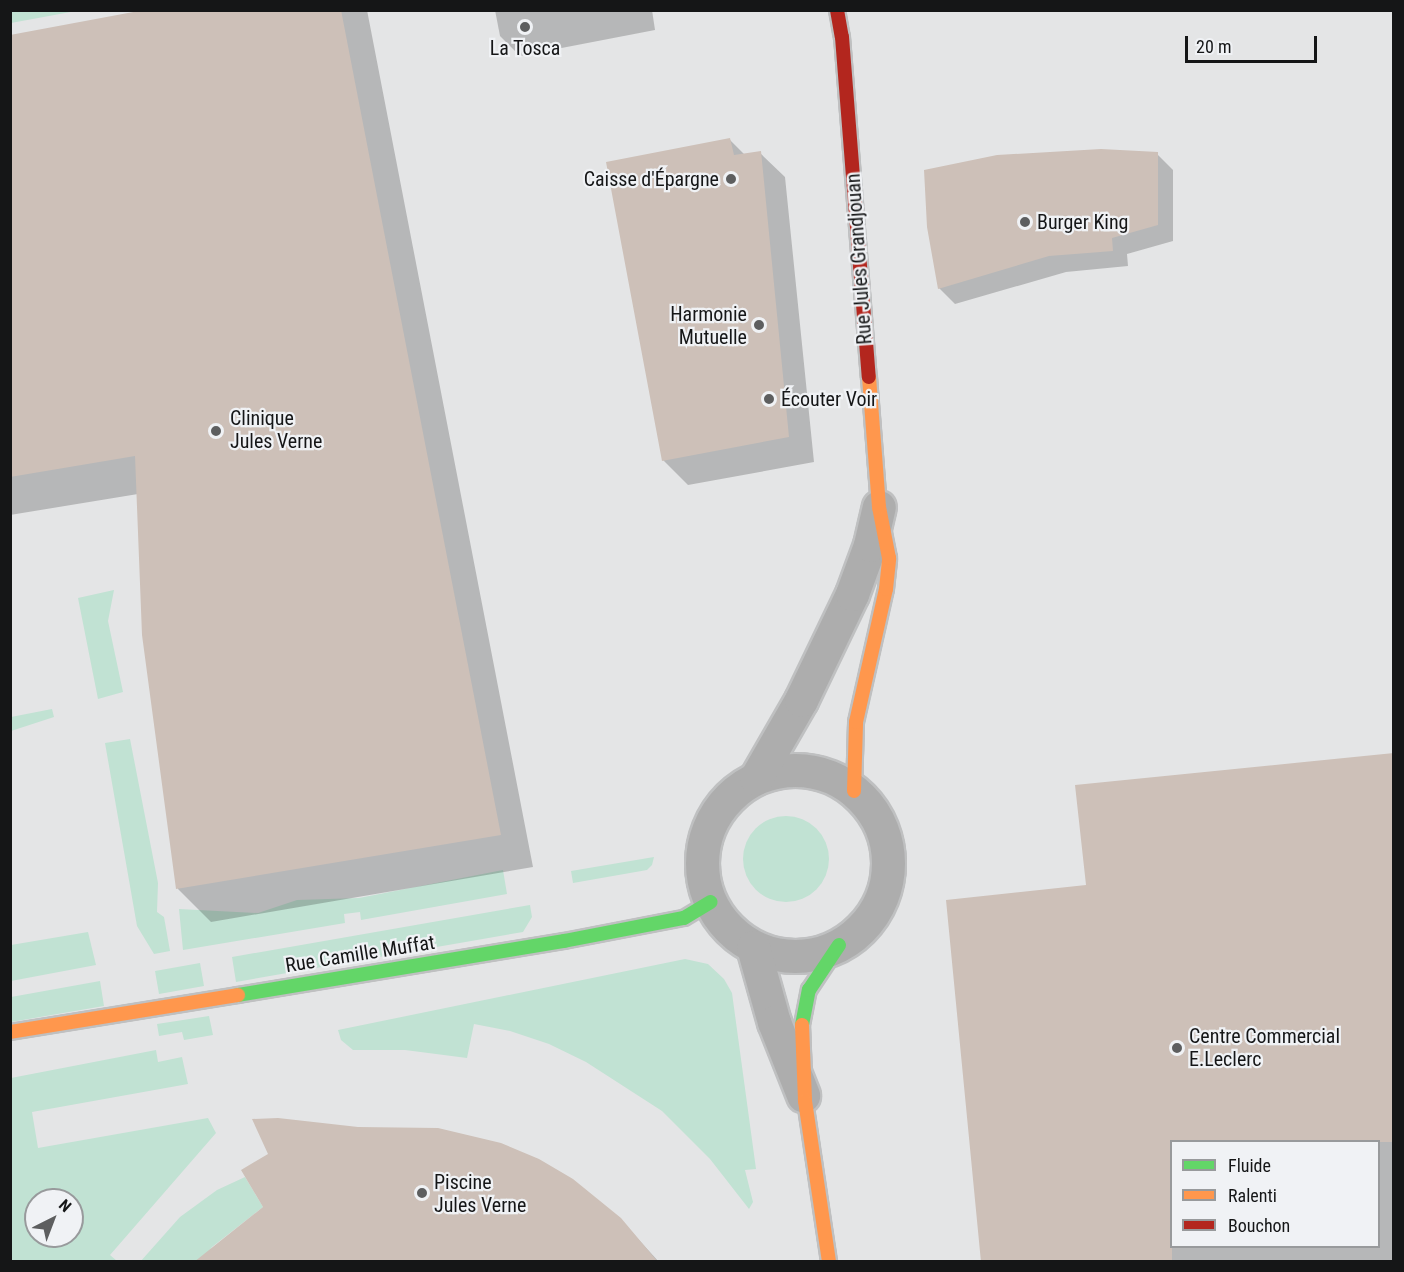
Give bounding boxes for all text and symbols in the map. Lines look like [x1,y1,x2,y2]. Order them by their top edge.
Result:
marker: La Tosca [518,20,532,34]
scale bar [1188,24,1320,62]
place label: La Tosca [489,36,561,60]
text: 20 m [1196,36,1231,57]
place label: Caisse d'Épargne [584,167,719,191]
marker: Caisse d'Épargne [724,172,738,186]
street label: Rue Jules Grandjouan [841,173,877,345]
place label: Burger King [1037,210,1128,234]
marker: Burger King [1018,215,1032,229]
place label: Harmonie Mutuelle [670,302,747,349]
marker: Harmonie Mutuelle [752,318,766,332]
place label: Écouter Voir [781,387,877,411]
marker: Écouter Voir [762,392,776,406]
place label: Clinique Jules Verne [230,407,322,454]
marker: Clinique Jules Verne [207,422,225,440]
street label: Rue Camille Muffat [284,930,436,978]
place label: Centre Commercial E.Leclerc [1189,1024,1340,1071]
marker: Centre Commercial E.Leclerc [1170,1041,1184,1055]
legend [1170,1140,1380,1248]
text: Fluide [1228,1155,1271,1176]
place label: Piscine Jules Verne [434,1170,526,1217]
text: Ralenti [1228,1185,1277,1206]
marker: Piscine Jules Verne [415,1186,429,1200]
north arrow [24,1188,84,1248]
text: N [55,1195,75,1216]
text: Bouchon [1228,1215,1290,1236]

